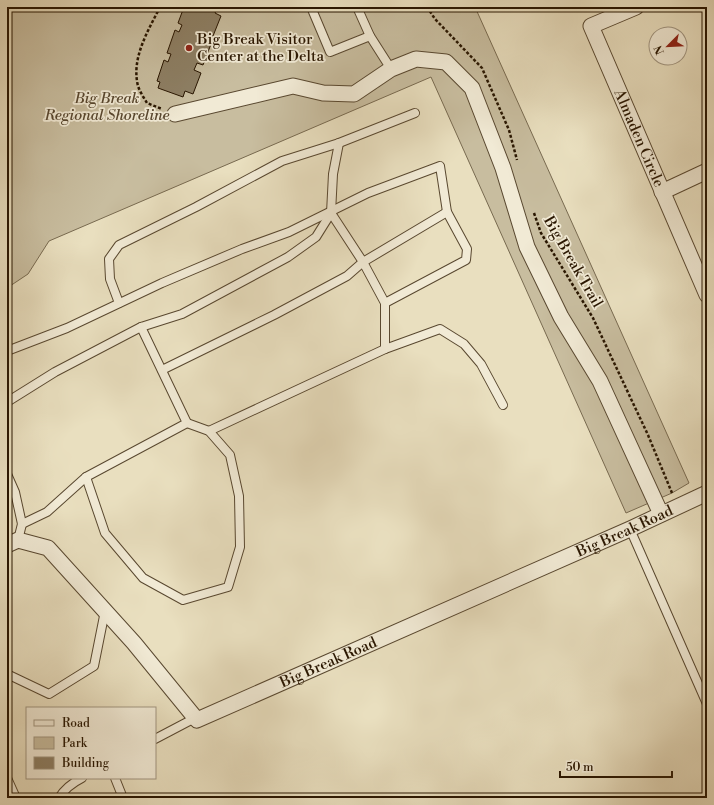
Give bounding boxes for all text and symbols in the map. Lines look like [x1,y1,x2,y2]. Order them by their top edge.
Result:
north arrow [648,26,688,66]
place label: Big Break Visitor Center at the Delta [196,30,324,66]
marker: Big Break Visitor Center at the Delta [184,43,194,53]
text: N [651,43,668,56]
street label: Almaden Circle [610,85,669,190]
park label: Big Break Regional Shoreline [43,89,170,125]
street label: Big Break Trail [539,212,607,312]
street label: Big Break Road [572,501,676,562]
street label: Big Break Road [276,632,380,692]
legend [26,707,156,779]
text: Road [62,716,90,731]
text: Park [62,736,88,751]
scale bar [560,753,672,779]
text: Building [61,756,110,771]
text: 50 m [566,760,594,775]

